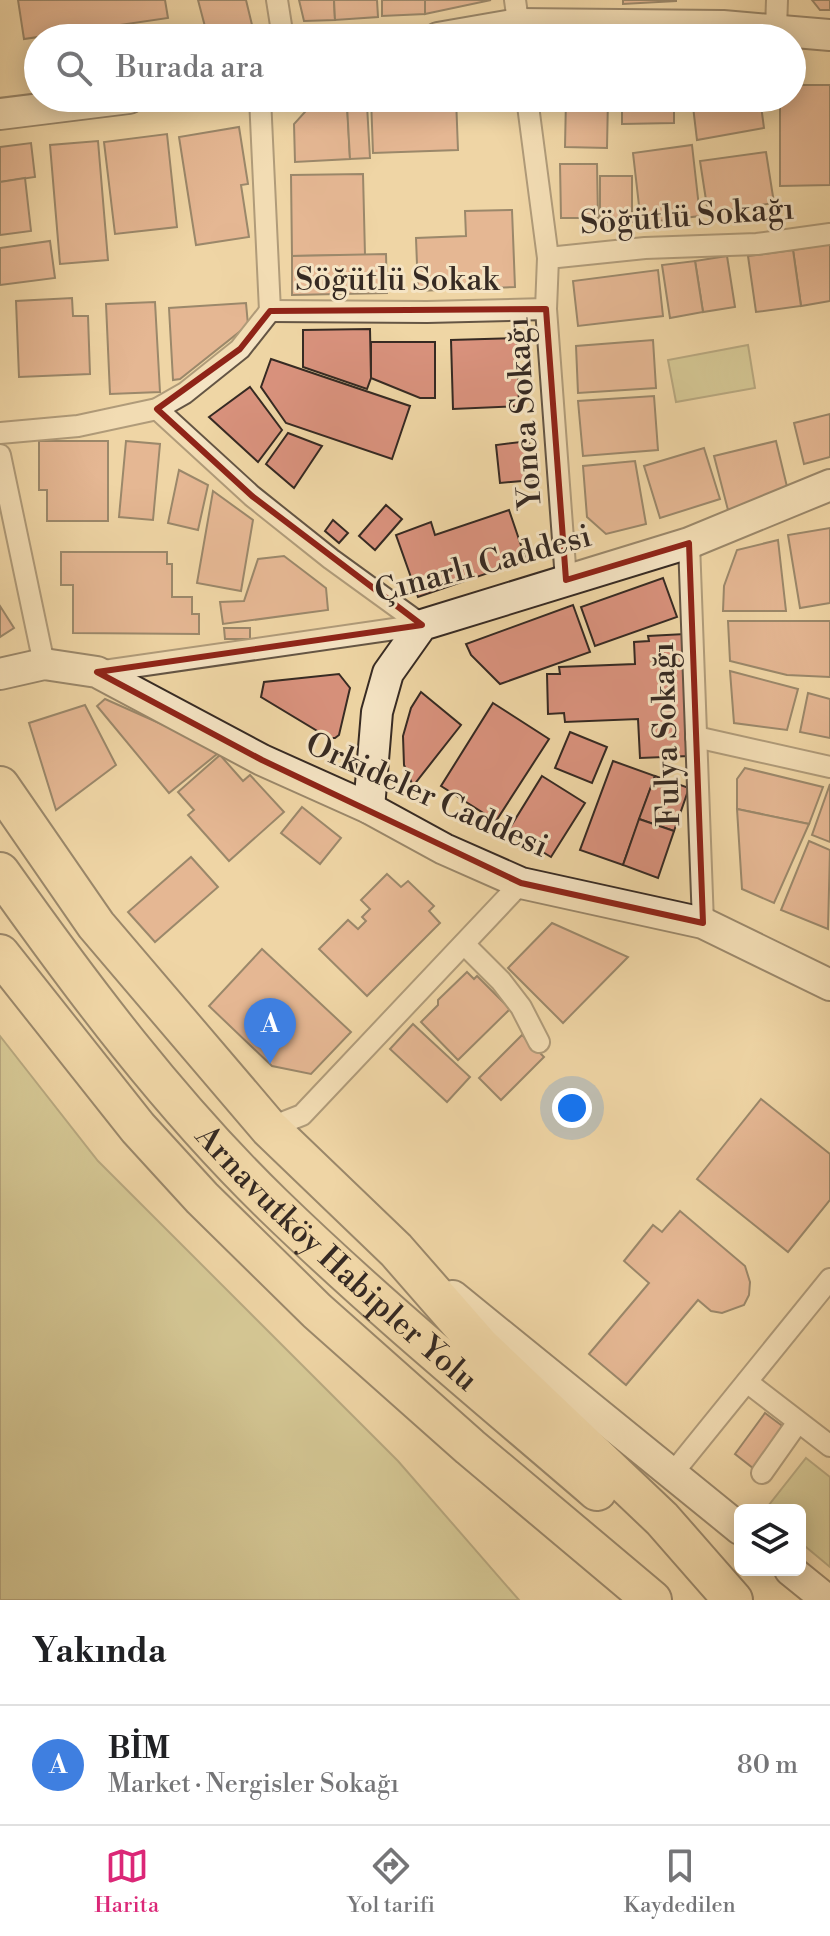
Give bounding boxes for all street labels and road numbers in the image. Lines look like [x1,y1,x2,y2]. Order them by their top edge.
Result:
street label: Söğütlü Sokağı [579,189,795,243]
street label: Söğütlü Sokak [295,260,501,300]
street label: Yonca Sokağı [497,316,551,512]
street label: Çınarlı Caddesi [370,516,596,612]
street label: Fulya Sokağı [643,641,689,827]
street label: Orkideler Caddesi [299,724,555,866]
street label: Arnavutköy Habipler Yolu [186,1116,486,1400]

